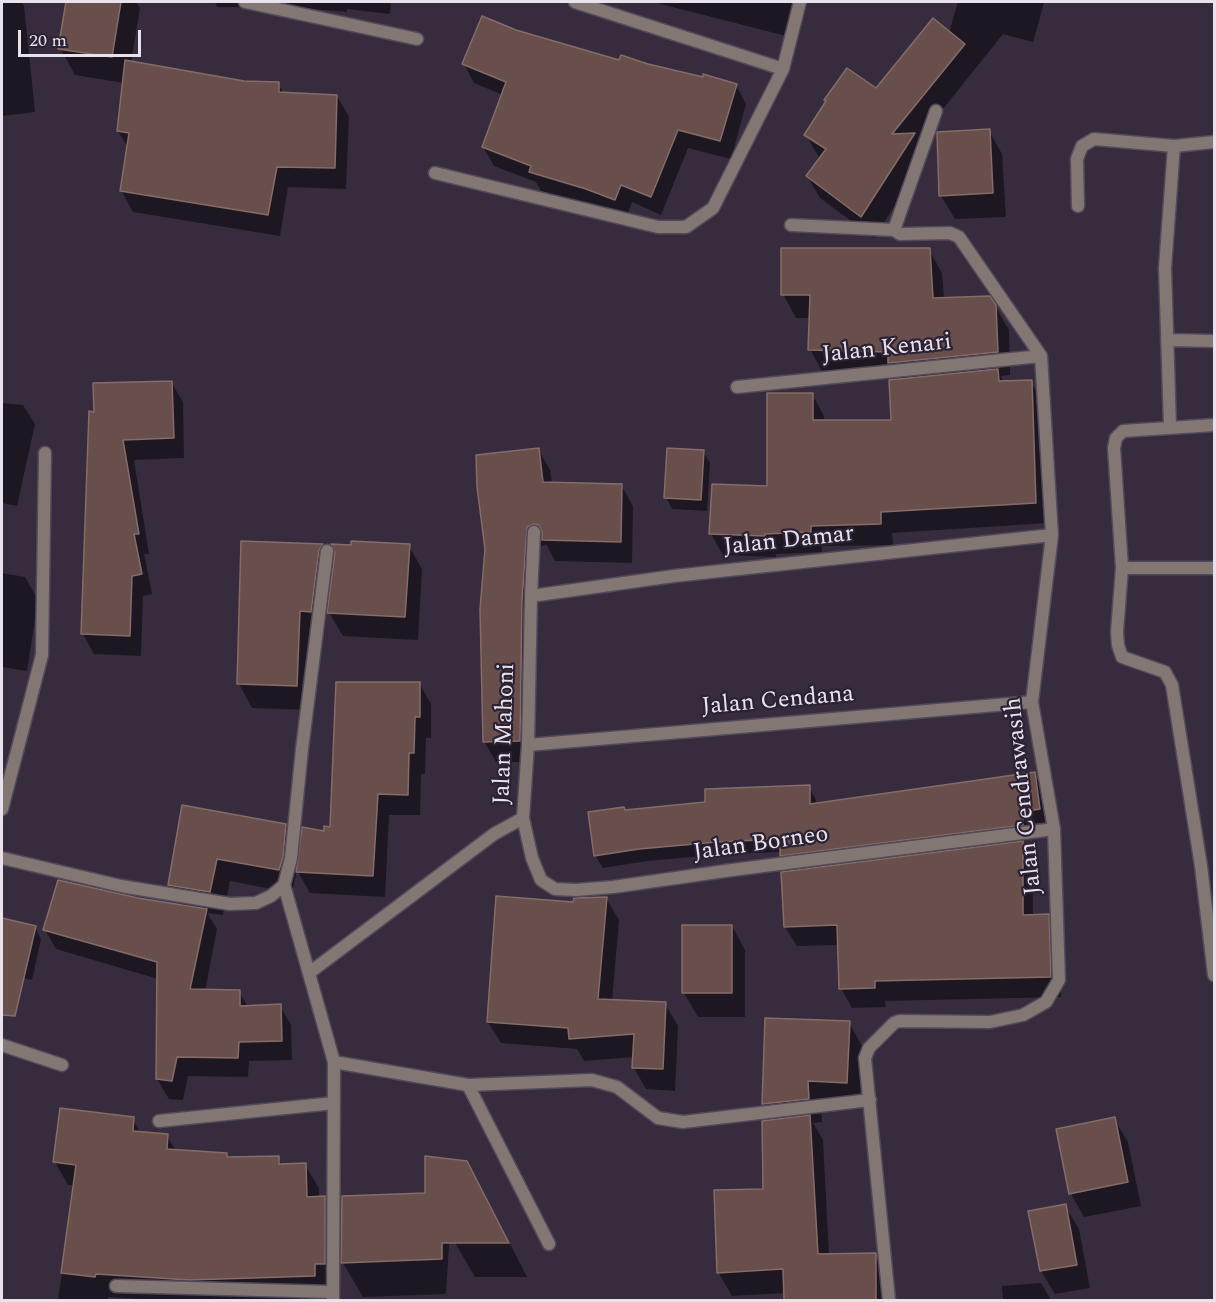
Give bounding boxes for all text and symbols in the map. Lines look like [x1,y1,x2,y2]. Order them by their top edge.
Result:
scale bar [21,18,144,56]
text: 20 m [29,27,67,54]
street label: Jalan Kenari [821,329,953,371]
street label: Jalan Damar [722,521,856,563]
street label: Jalan Mahoni [489,663,523,805]
street label: Jalan Cendana [701,681,855,723]
street label: Jalan Cendrawasih [1000,696,1050,896]
street label: Jalan Borneo [692,821,830,869]

